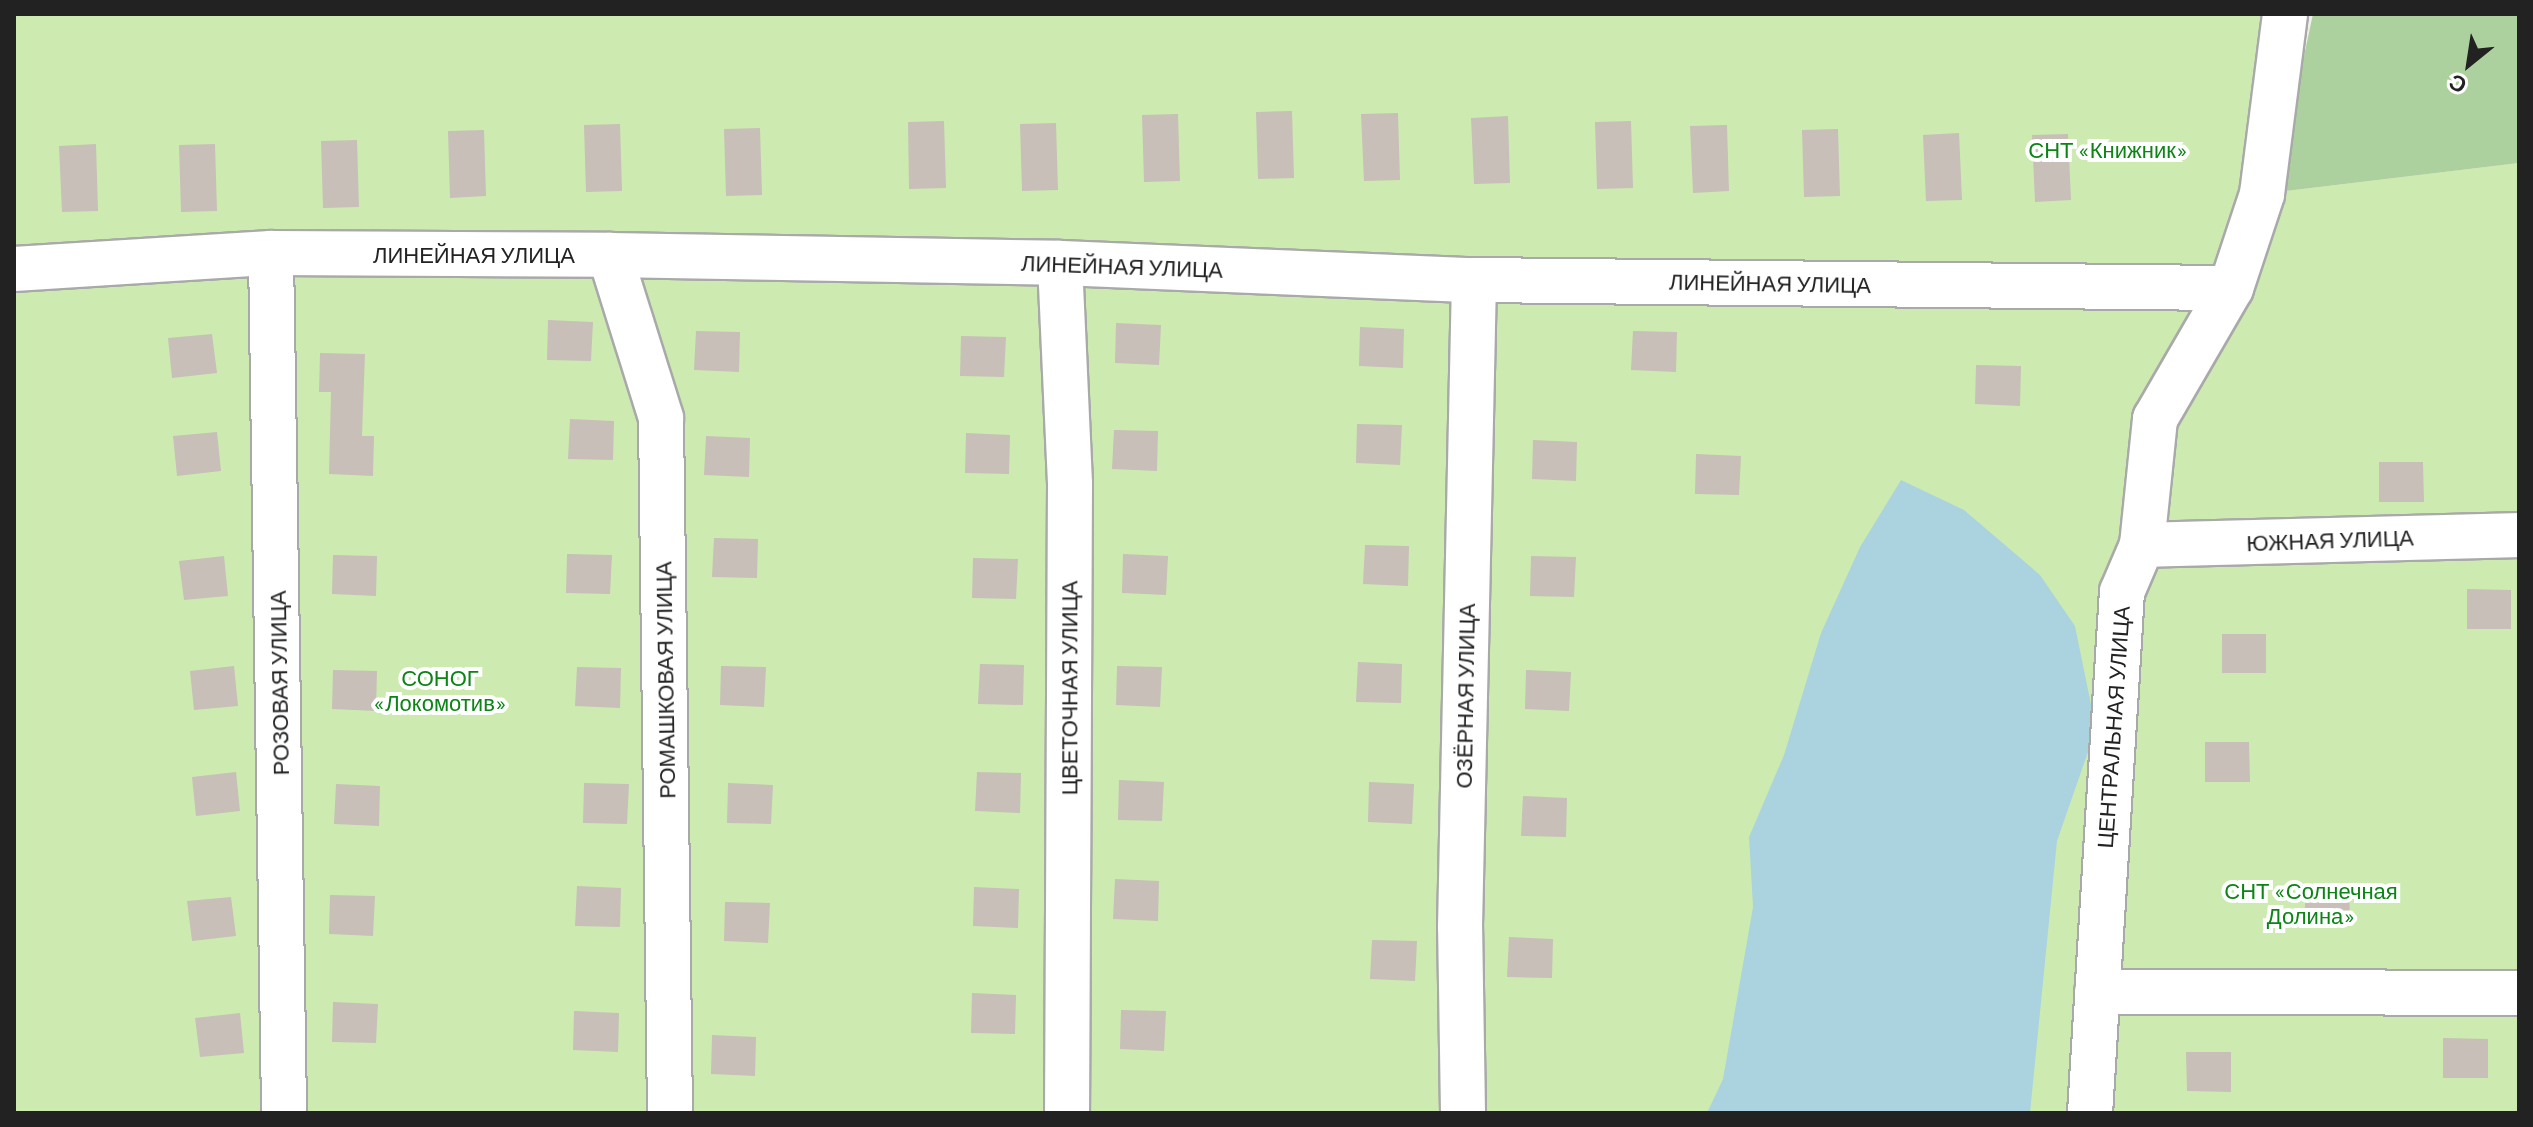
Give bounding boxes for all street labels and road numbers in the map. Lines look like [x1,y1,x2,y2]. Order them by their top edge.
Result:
street label: ЛИНЕЙНАЯ УЛИЦА [373,242,575,268]
street label: ЛИНЕЙНАЯ УЛИЦА [1021,249,1223,283]
street label: ЛИНЕЙНАЯ УЛИЦА [1669,268,1871,298]
street label: ЮЖНАЯ УЛИЦА [2246,524,2414,556]
street label: РОМАШКОВАЯ УЛИЦА [650,561,680,799]
street label: ЦВЕТОЧНАЯ УЛИЦА [1056,581,1082,795]
street label: РОЗОВАЯ УЛИЦА [264,590,294,776]
street label: ОЗЁРНАЯ УЛИЦА [1450,603,1480,789]
street label: ЦЕНТРАЛЬНАЯ УЛИЦА [2091,605,2135,849]

